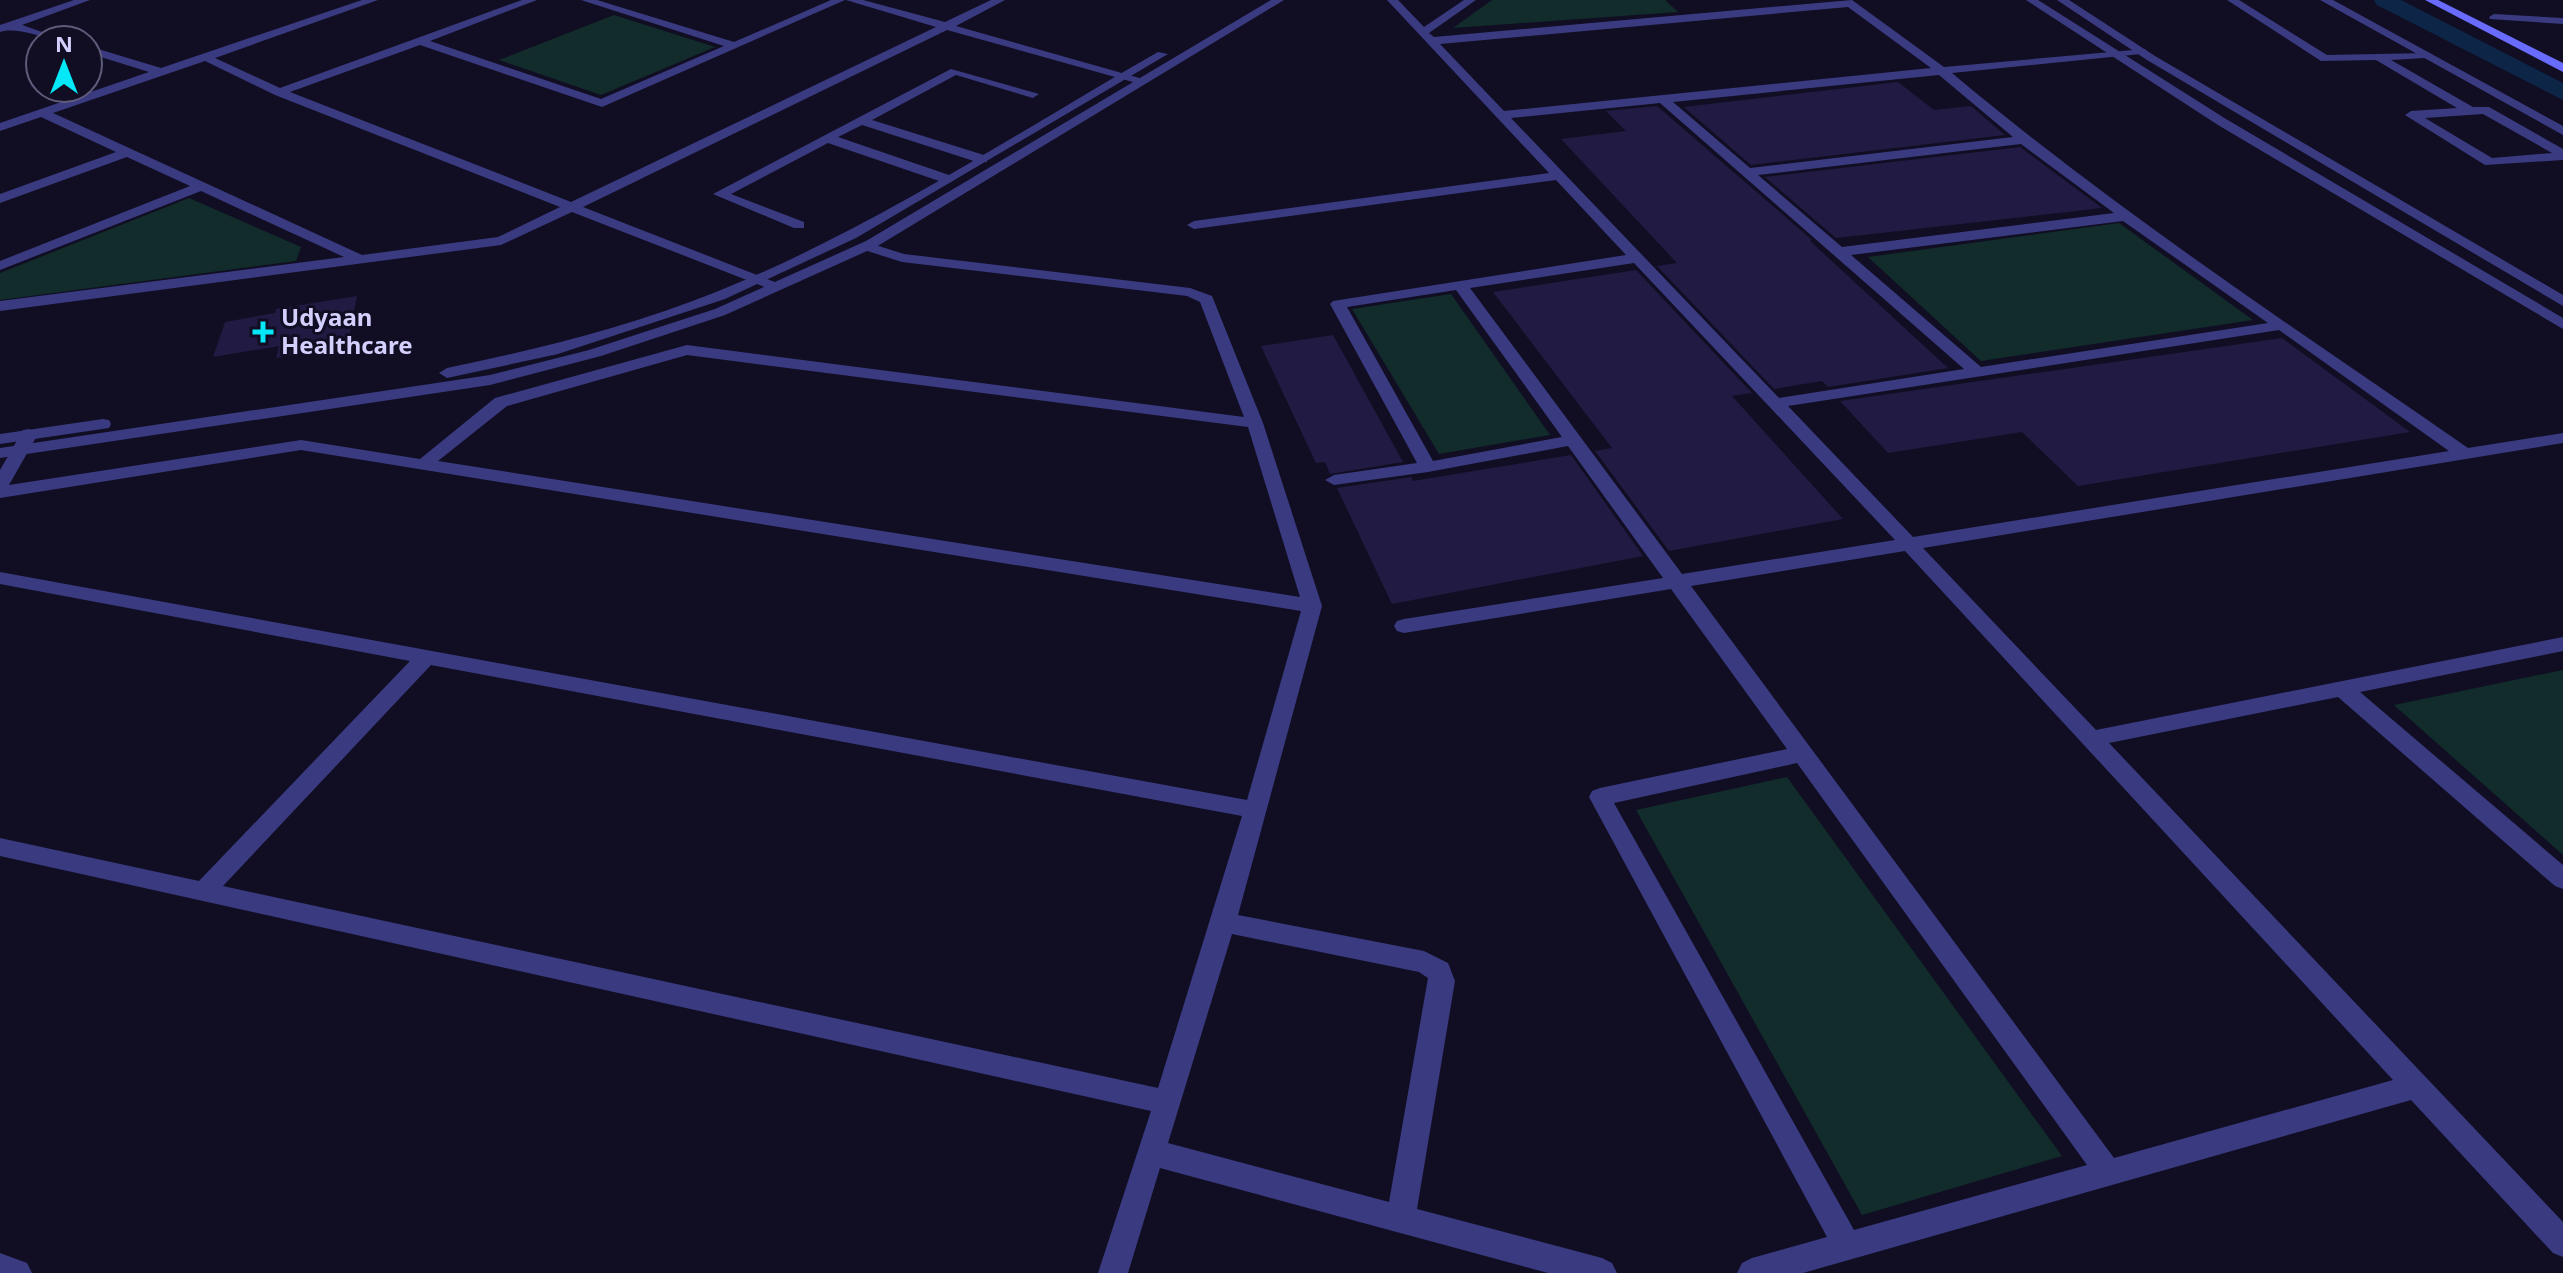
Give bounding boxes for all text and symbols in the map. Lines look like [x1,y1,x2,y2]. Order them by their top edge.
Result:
north arrow [24,24,104,104]
text: N [55,28,73,58]
place label: Udyaan Healthcare [281,300,413,361]
marker: Udyaan Healthcare [252,321,274,343]

